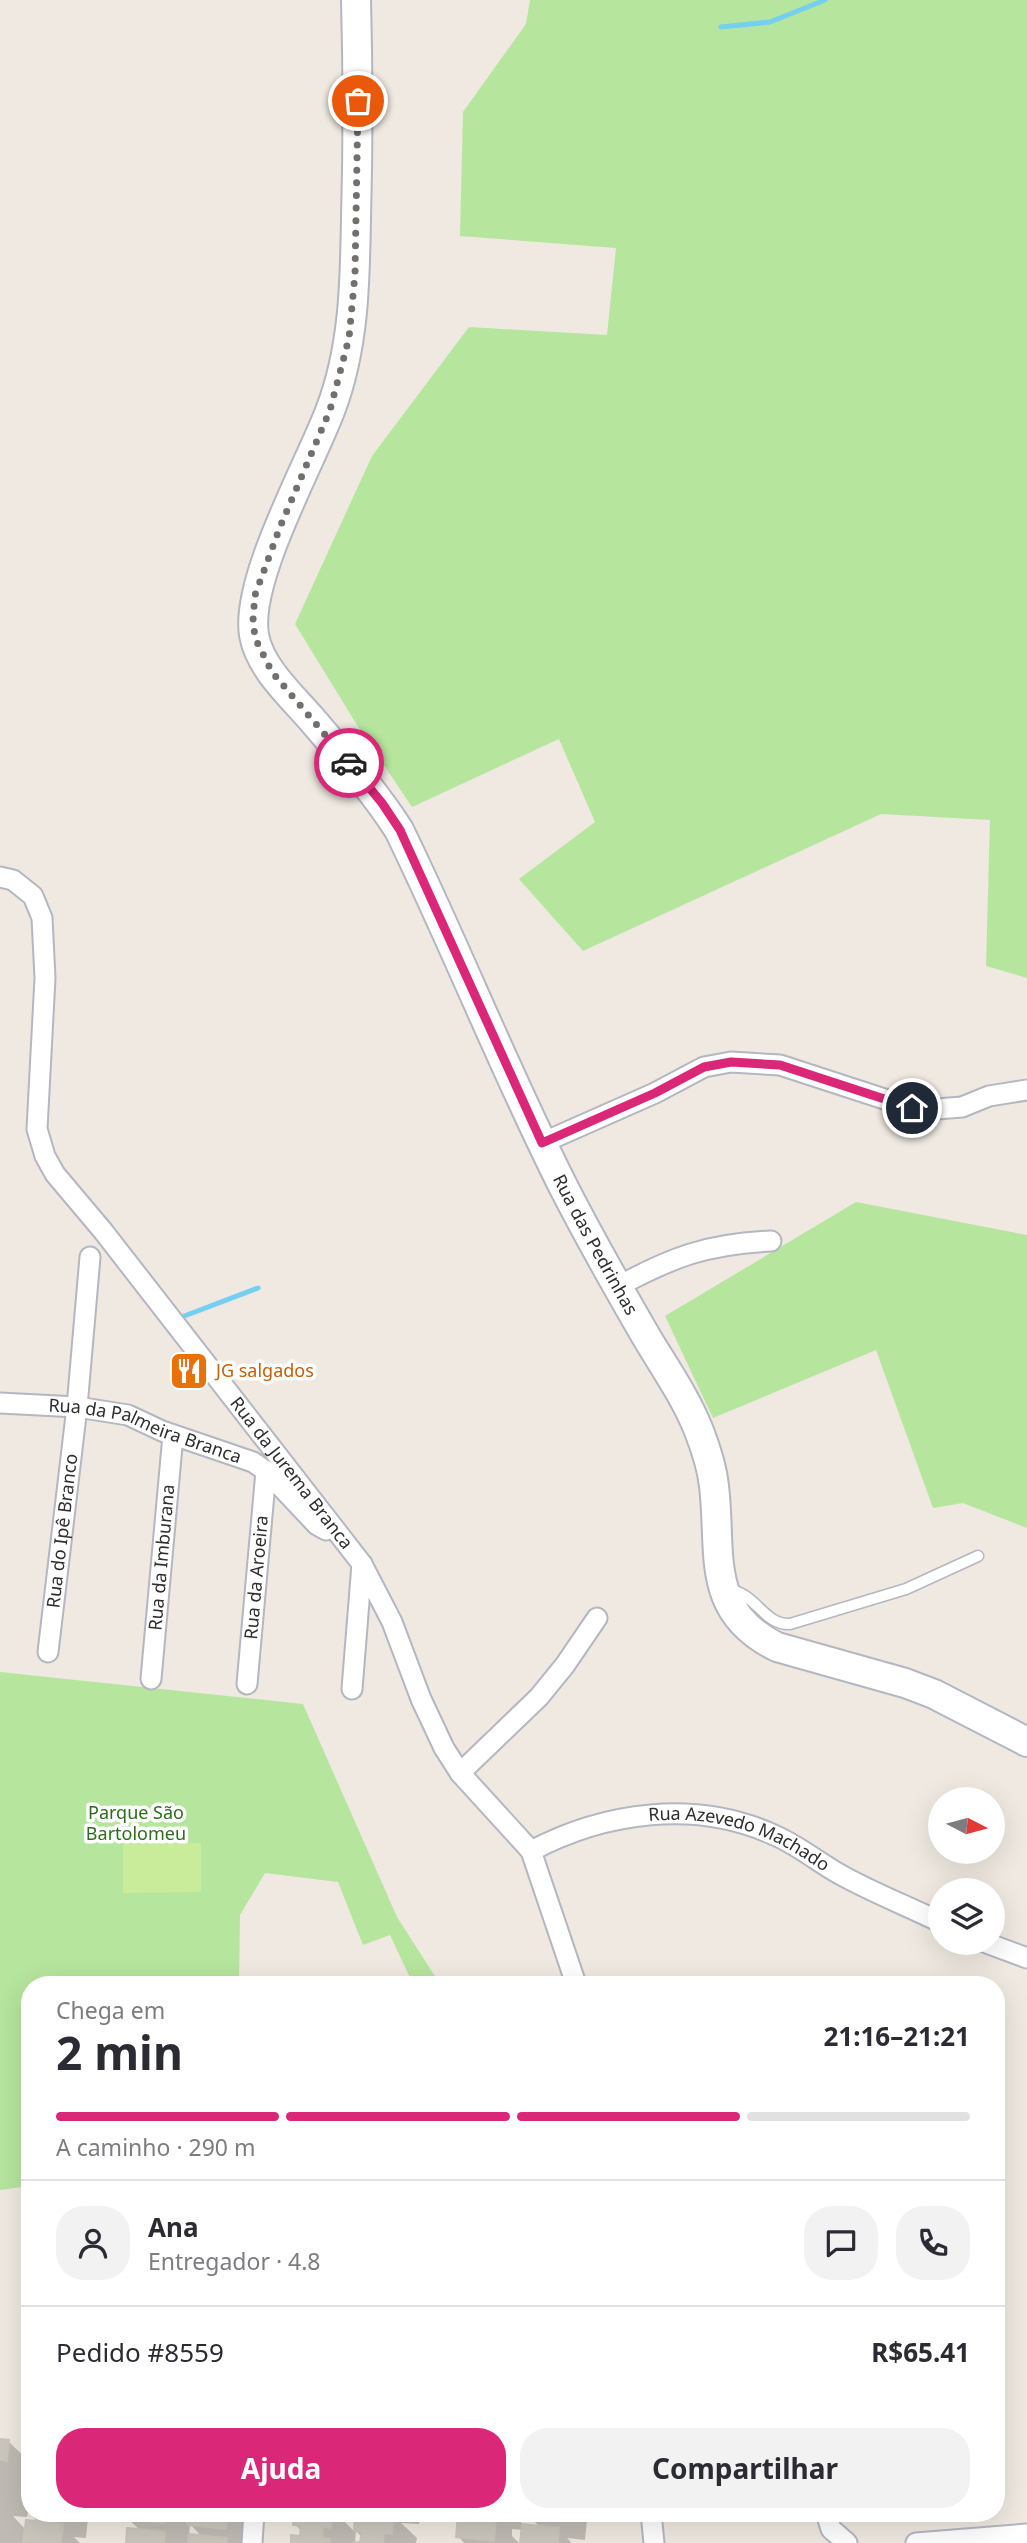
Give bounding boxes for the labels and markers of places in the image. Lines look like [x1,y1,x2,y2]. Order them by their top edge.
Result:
pin [328,71,388,131]
pin [882,1078,942,1138]
restaurant icon: JG salgados [168,1350,210,1392]
place label: JG salgados [214,1358,314,1382]

